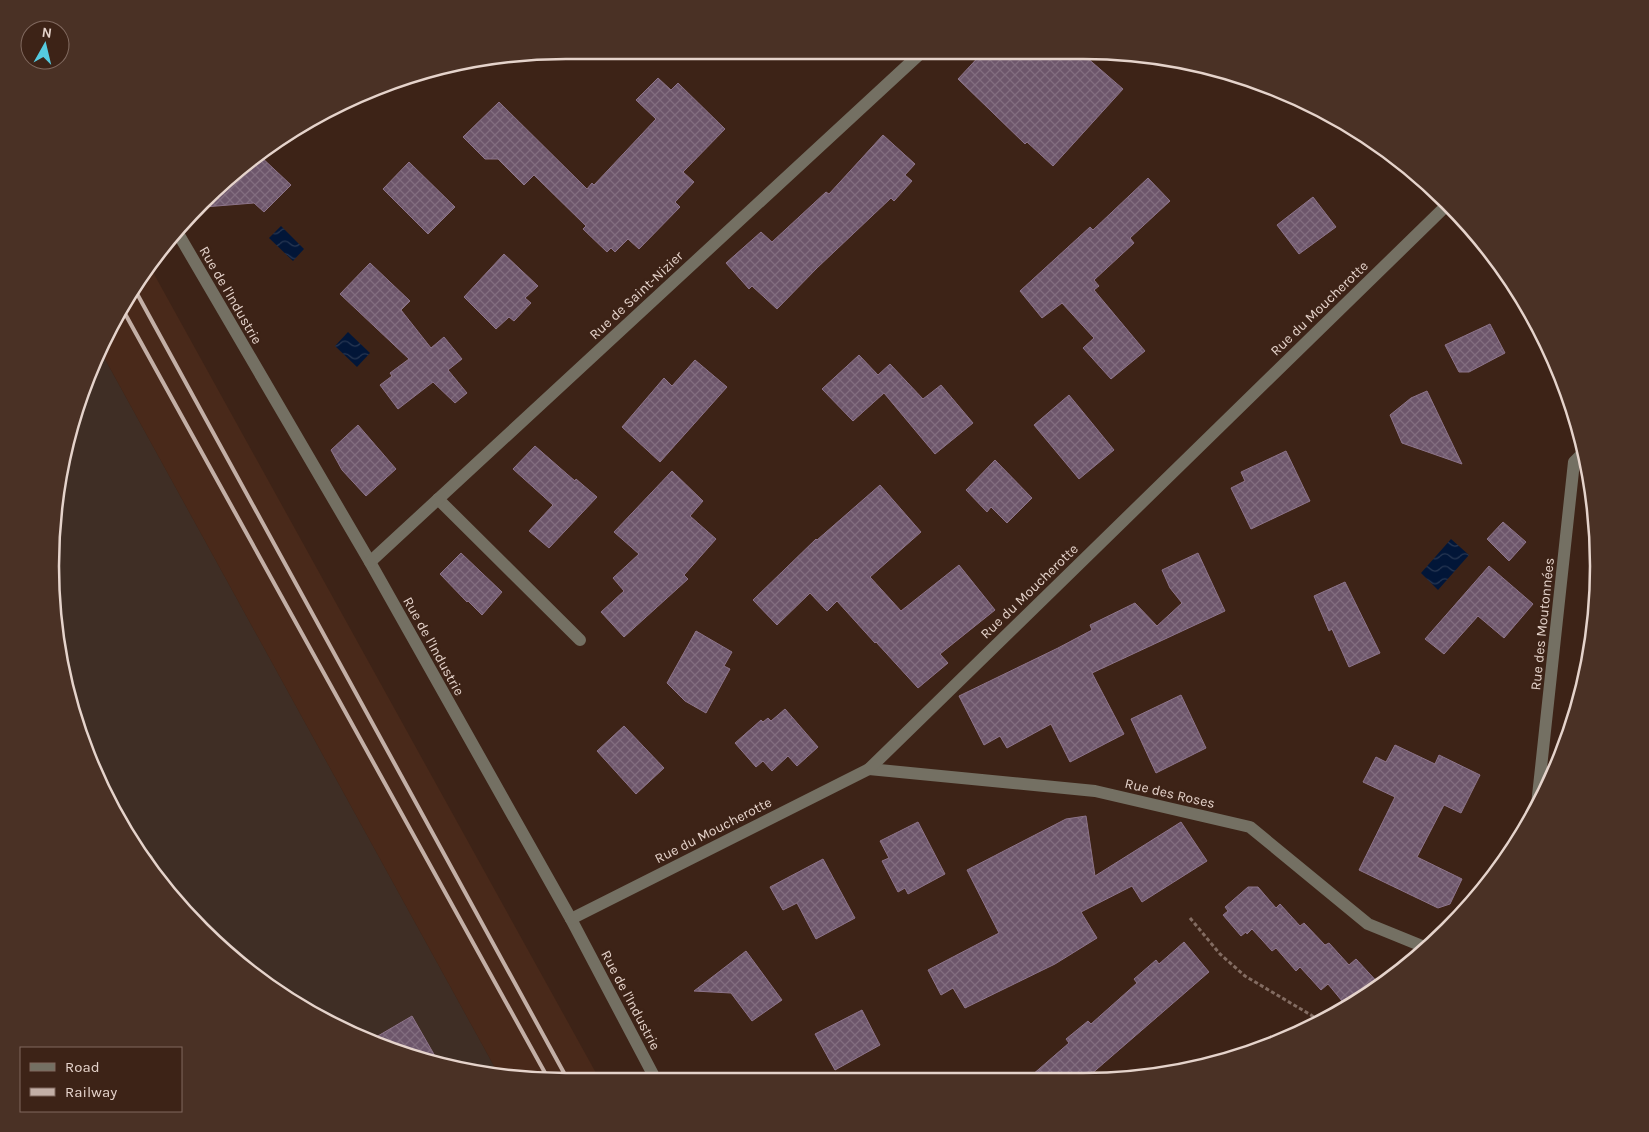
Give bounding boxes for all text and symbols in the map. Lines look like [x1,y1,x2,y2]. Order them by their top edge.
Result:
north arrow [20,20,70,70]
text: N [41,24,53,42]
street label: Rue de l'Industrie [196,243,266,347]
street label: Rue de Saint-Nizier [586,247,687,343]
street label: Rue du Moucherotte [1267,257,1372,359]
street label: Rue du Moucherotte [977,540,1082,642]
street label: Rue des Moutonnées [1527,557,1558,691]
street label: Rue de l'Industrie [399,594,468,699]
street label: Rue des Roses [1123,775,1217,812]
street label: Rue du Moucherotte [652,794,775,867]
street label: Rue de l'Industrie [597,948,664,1053]
legend [20,1047,182,1112]
text: Road [65,1058,100,1076]
text: Railway [65,1083,117,1101]

